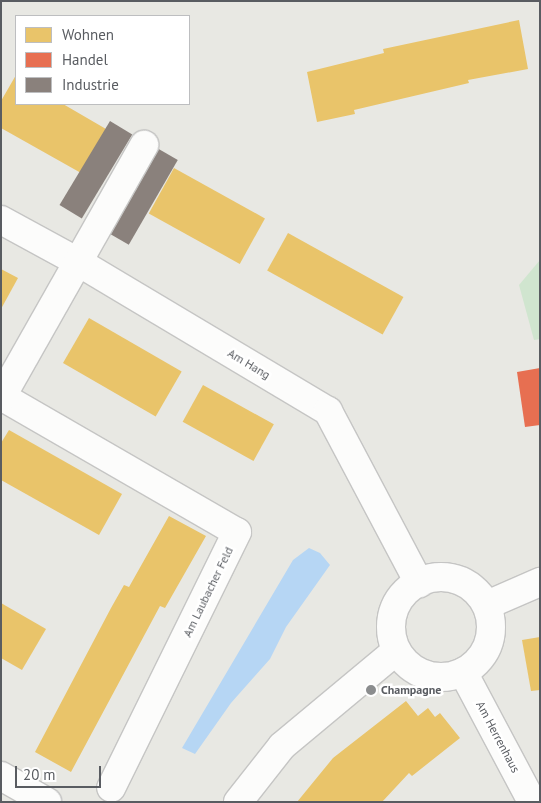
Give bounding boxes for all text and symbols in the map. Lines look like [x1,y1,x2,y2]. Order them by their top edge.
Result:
legend [15,15,190,105]
text: Wohnen [62,25,114,44]
text: Handel [62,50,108,69]
text: Industrie [62,75,119,94]
street label: Am Hang [225,346,273,382]
street label: Am Laubacher Feld [180,545,236,639]
place label: Champagne [381,683,441,697]
marker: Champagne [365,684,377,696]
street label: Am Herrenhaus [473,699,523,775]
scale bar [18,756,104,788]
text: 20 m [23,765,56,784]

